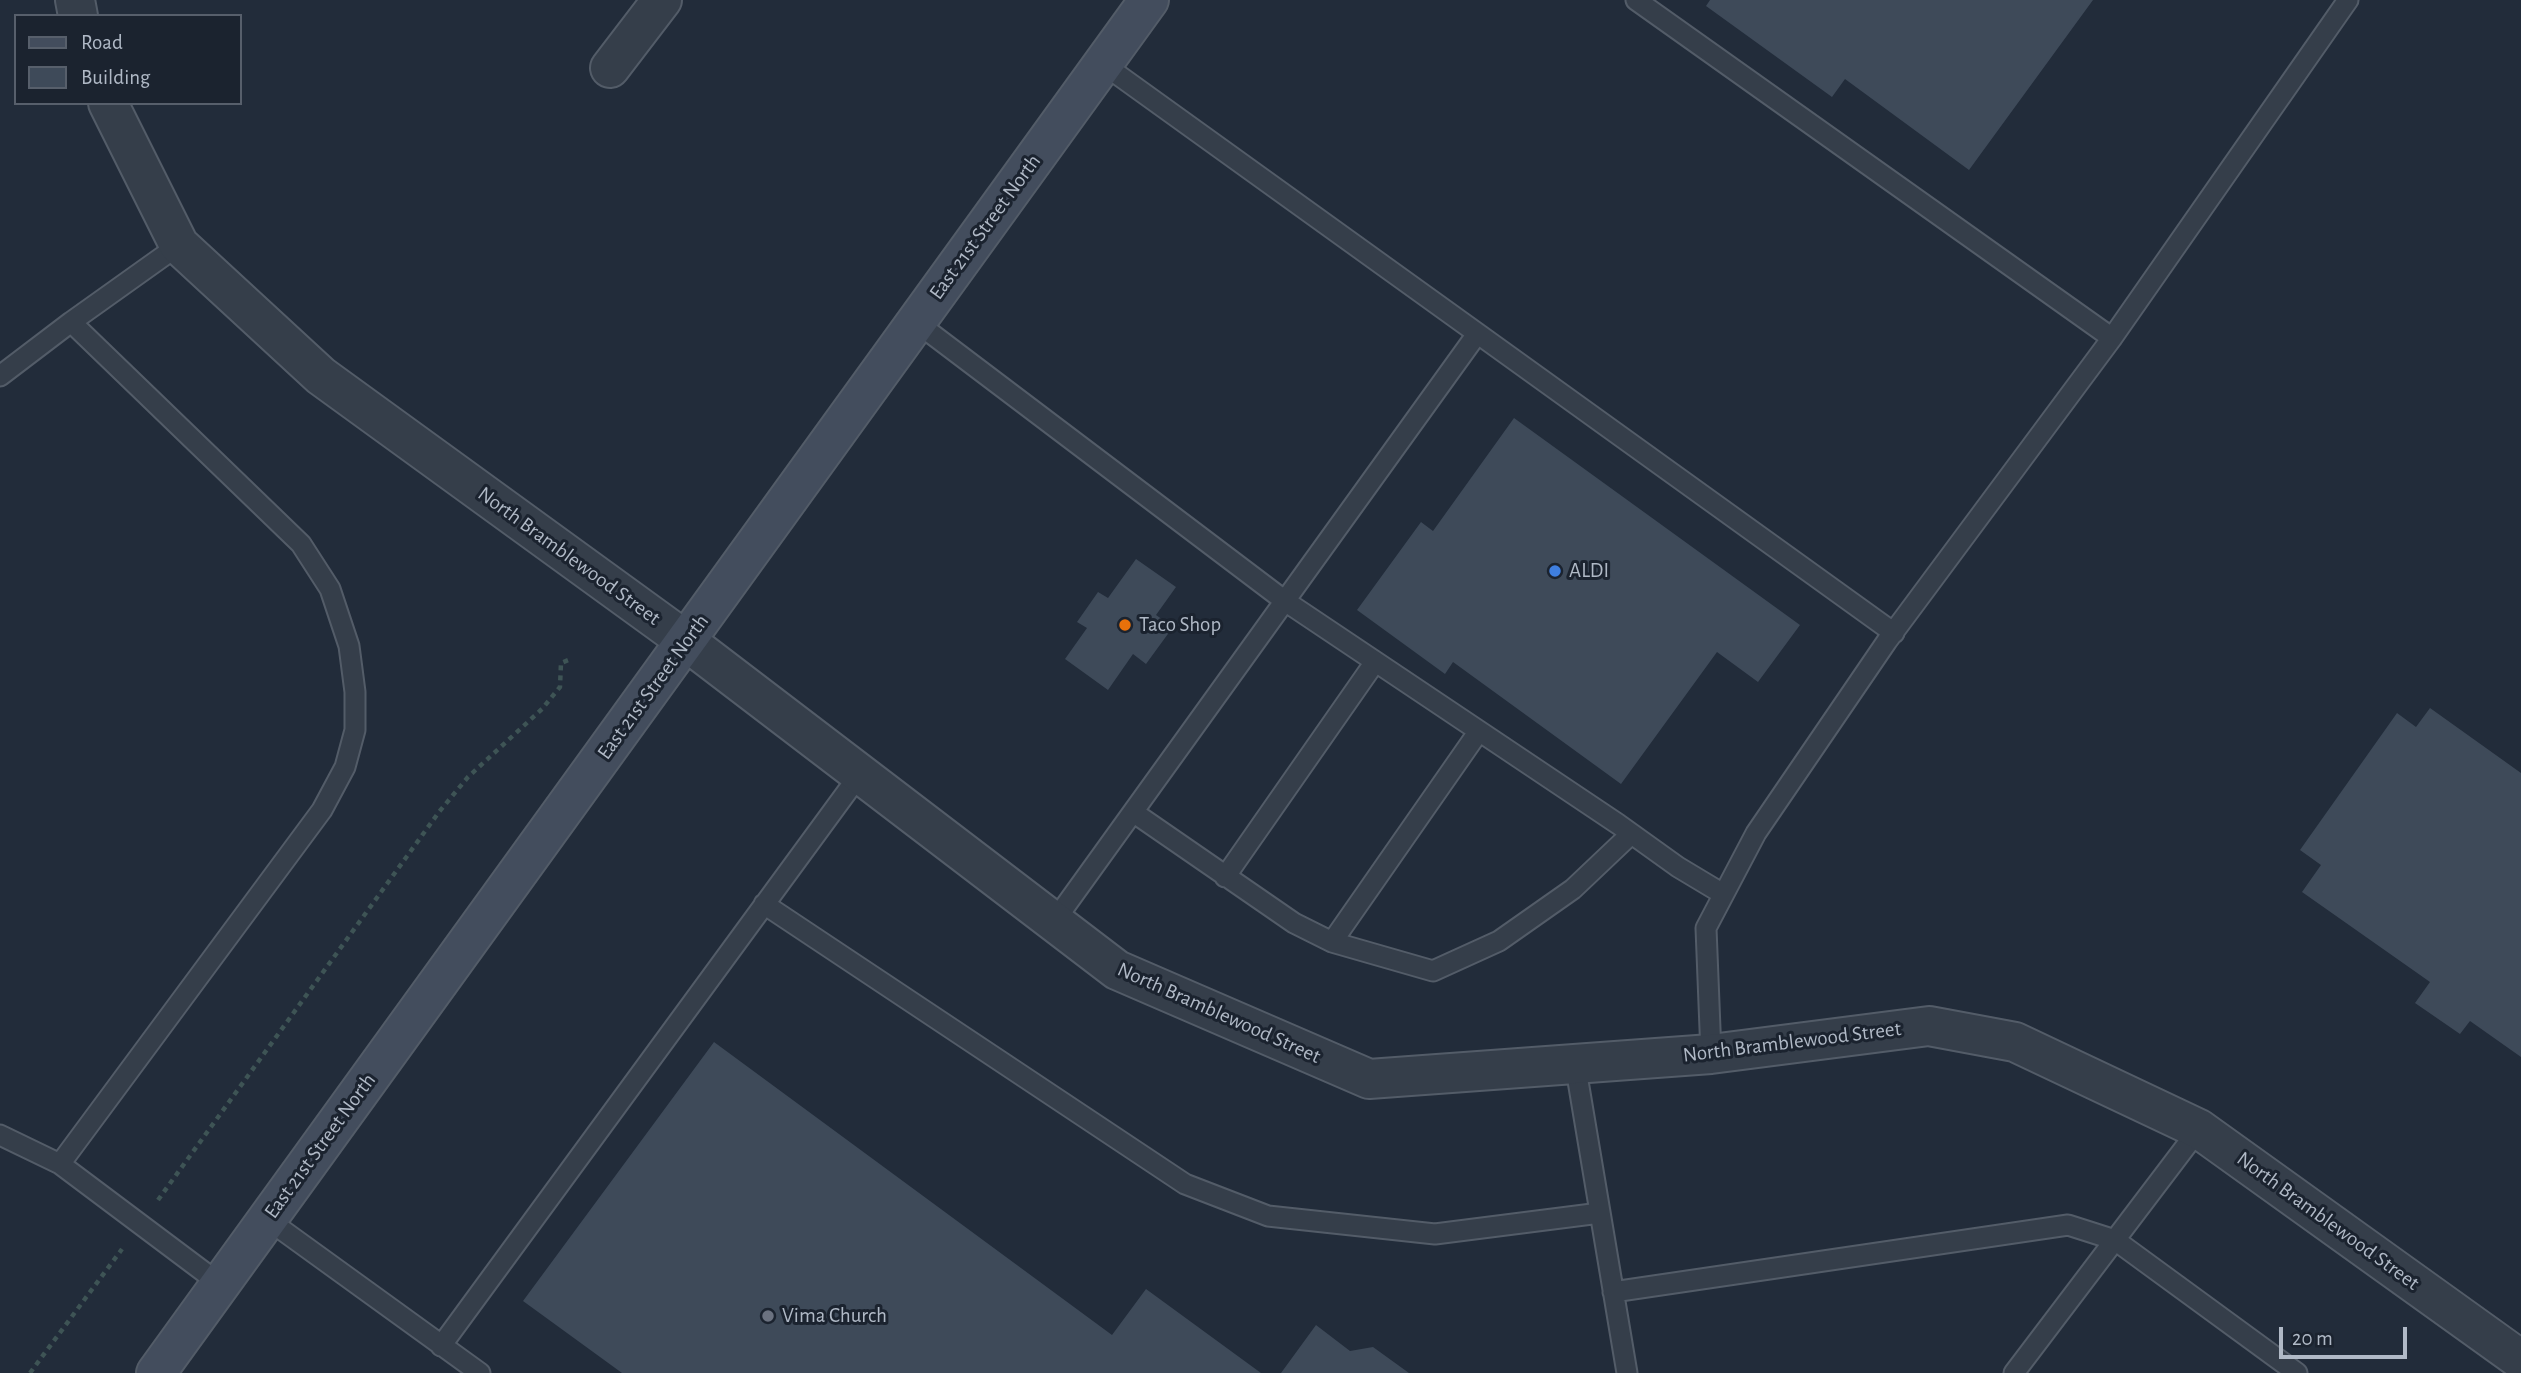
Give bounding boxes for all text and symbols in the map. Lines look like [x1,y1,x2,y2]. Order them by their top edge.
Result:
legend [14,14,242,105]
text: Road [81,32,123,53]
text: Building [81,67,150,88]
street label: East 21st Street North [924,149,1046,305]
street label: North Bramblewood Street [473,481,665,631]
place label: ALDI [1569,558,1609,584]
marker: ALDI [1547,563,1563,579]
street label: East 21st Street North [592,609,714,765]
place label: Taco Shop [1139,612,1221,638]
marker: Taco Shop [1117,617,1133,633]
street label: North Bramblewood Street [1114,957,1324,1069]
street label: North Bramblewood Street [1681,1016,1903,1068]
street label: East 21st Street North [259,1068,381,1224]
street label: North Bramblewood Street [2232,1146,2424,1296]
place label: Vima Church [782,1303,887,1329]
marker: Vima Church [760,1308,776,1324]
scale bar [2283,1314,2411,1358]
text: 20 m [2292,1328,2333,1349]

